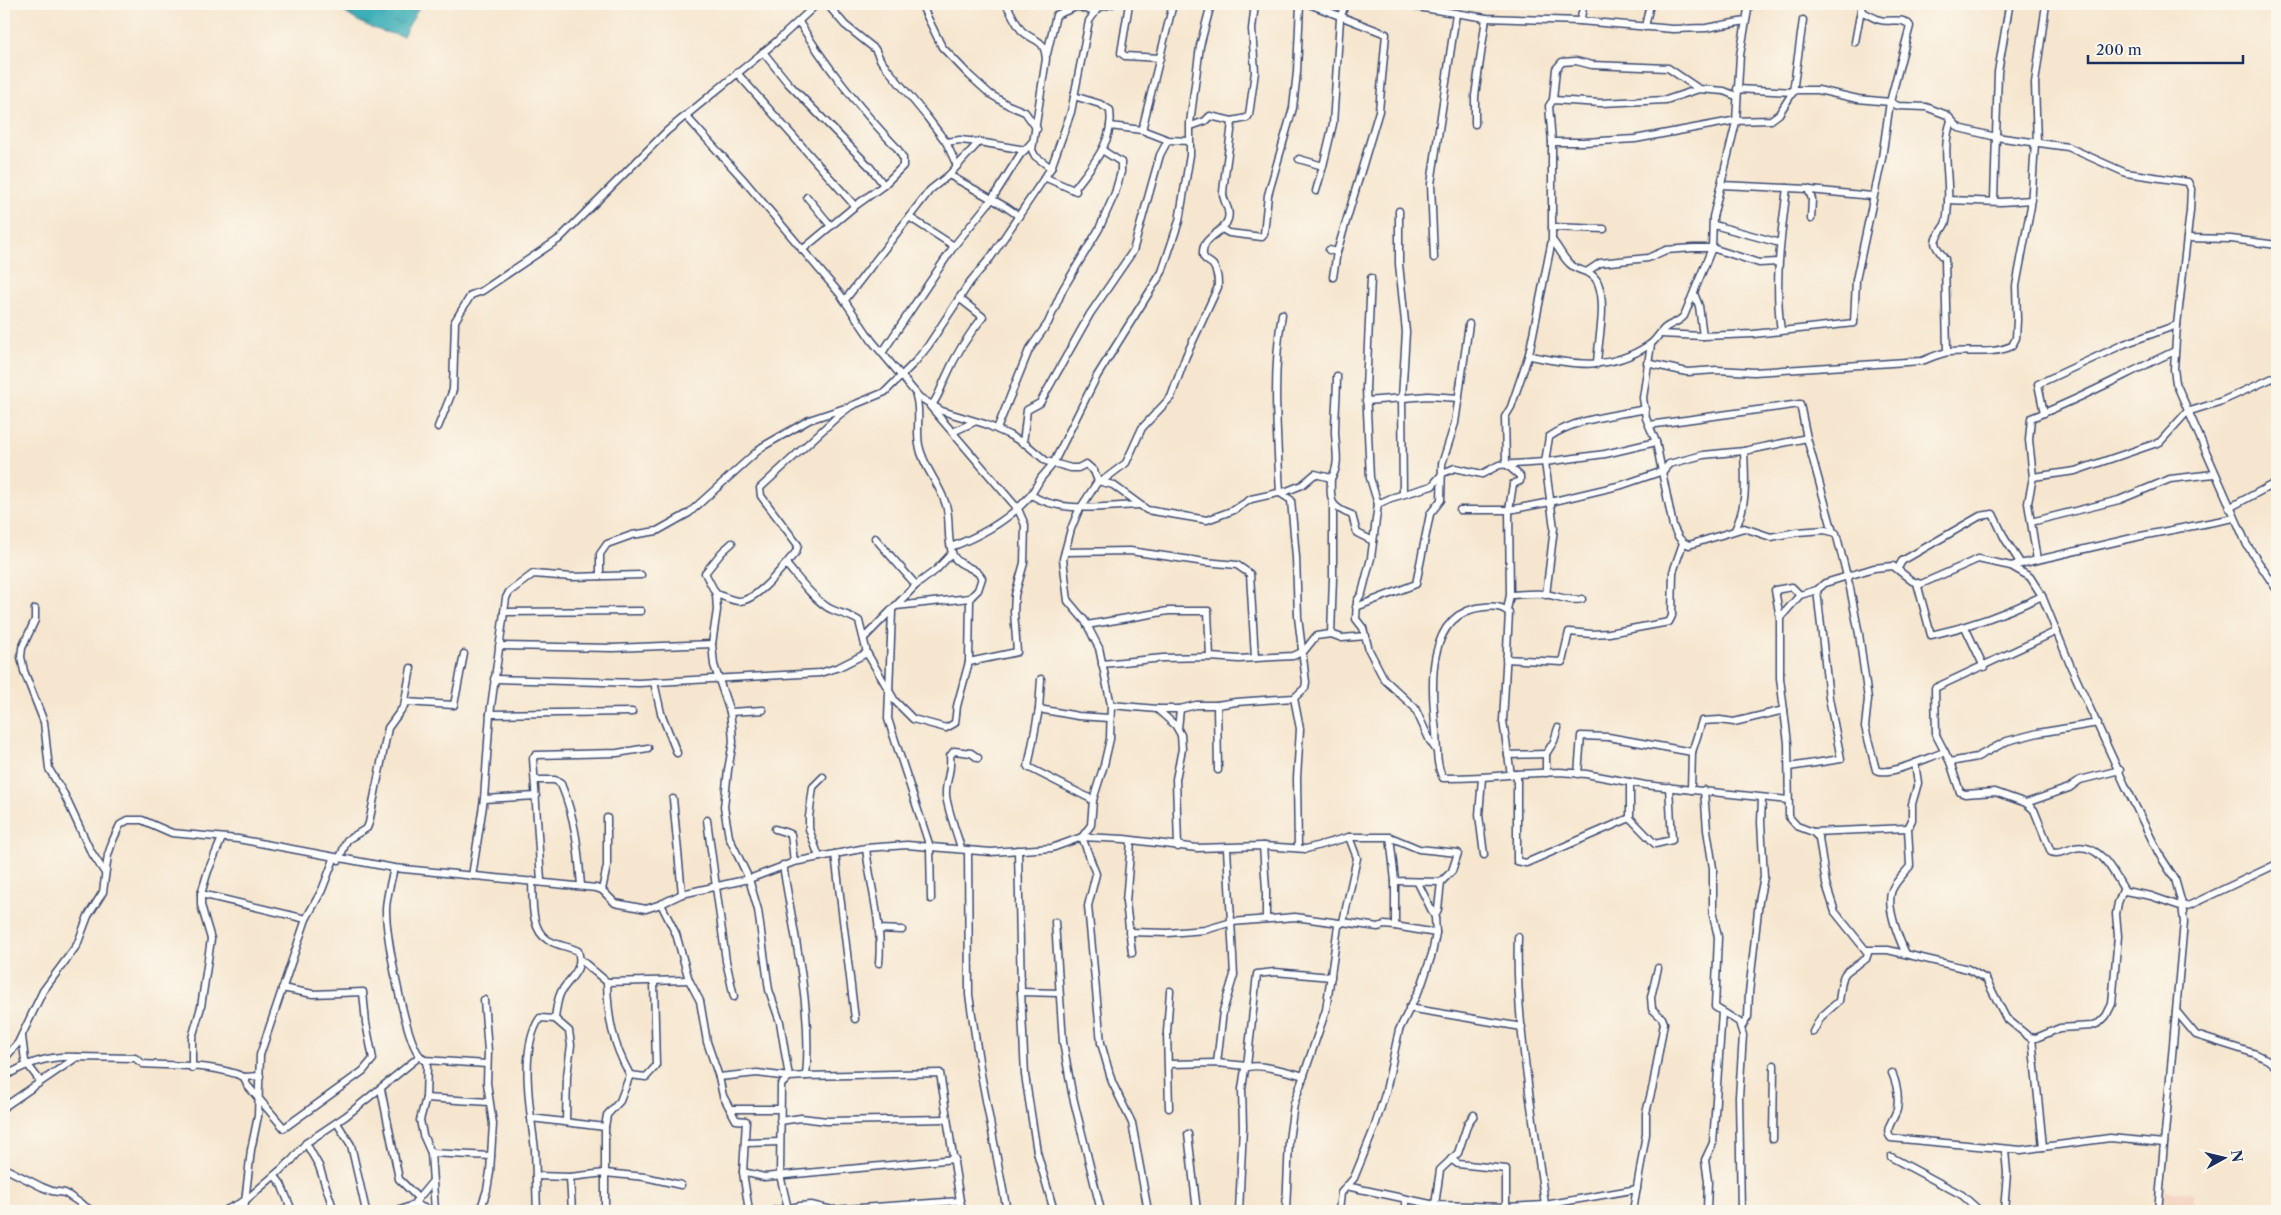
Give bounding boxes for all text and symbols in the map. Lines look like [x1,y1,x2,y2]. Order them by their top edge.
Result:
scale bar [2088,32,2244,64]
text: 200 m [2096,40,2142,59]
north arrow [2198,1132,2248,1182]
text: N [2227,1149,2247,1163]

